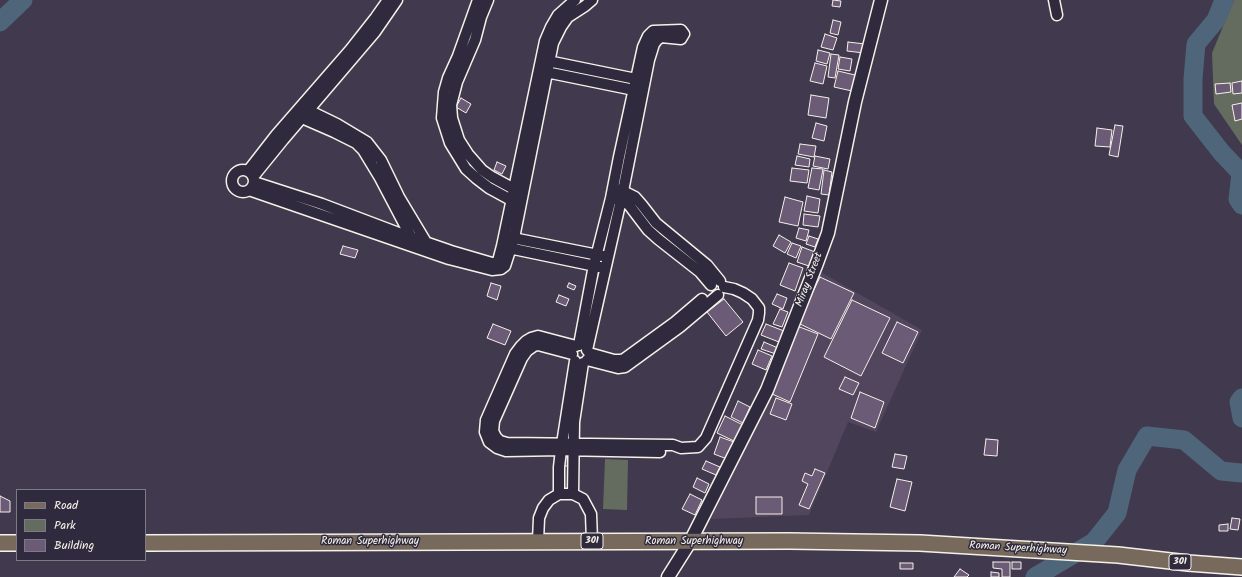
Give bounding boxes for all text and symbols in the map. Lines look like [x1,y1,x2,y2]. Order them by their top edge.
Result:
street label: Miray Street [794,251,826,309]
legend [16,489,146,561]
text: Road [54,496,78,515]
text: Park [54,516,76,535]
road number: 301 [581,533,603,549]
street label: Roman Superhighway [321,535,419,549]
street label: Roman Superhighway [645,535,743,549]
text: Building [54,536,94,555]
street label: Roman Superhighway [969,540,1067,558]
road number: 301 [1169,554,1191,570]

